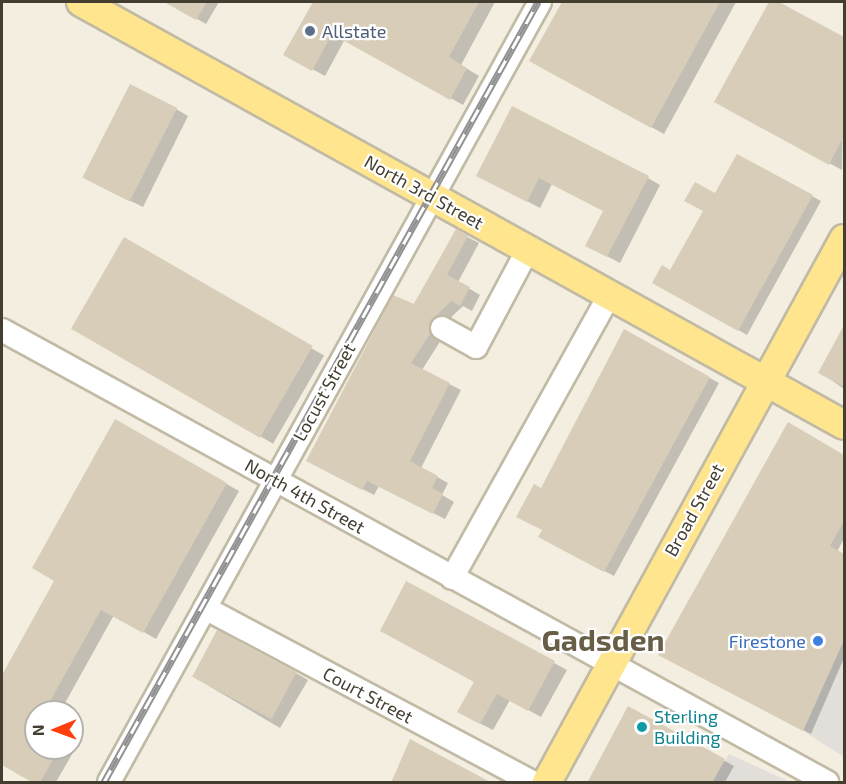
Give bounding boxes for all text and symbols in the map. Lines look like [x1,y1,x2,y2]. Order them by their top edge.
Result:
place label: Allstate [322,20,386,42]
marker: Allstate [303,24,317,38]
street label: North 3rd Street [361,150,487,234]
street label: Locust Street [288,339,360,445]
street label: North 4th Street [241,454,369,538]
street label: Broad Street [660,460,728,560]
district label: Gadsden [541,621,665,657]
place label: Firestone [729,630,806,652]
marker: Firestone [811,634,825,648]
street label: Court Street [319,662,417,728]
north arrow [24,700,84,760]
place label: Sterling Building [654,706,721,748]
marker: Sterling Building [635,720,649,734]
text: N [28,724,47,736]

